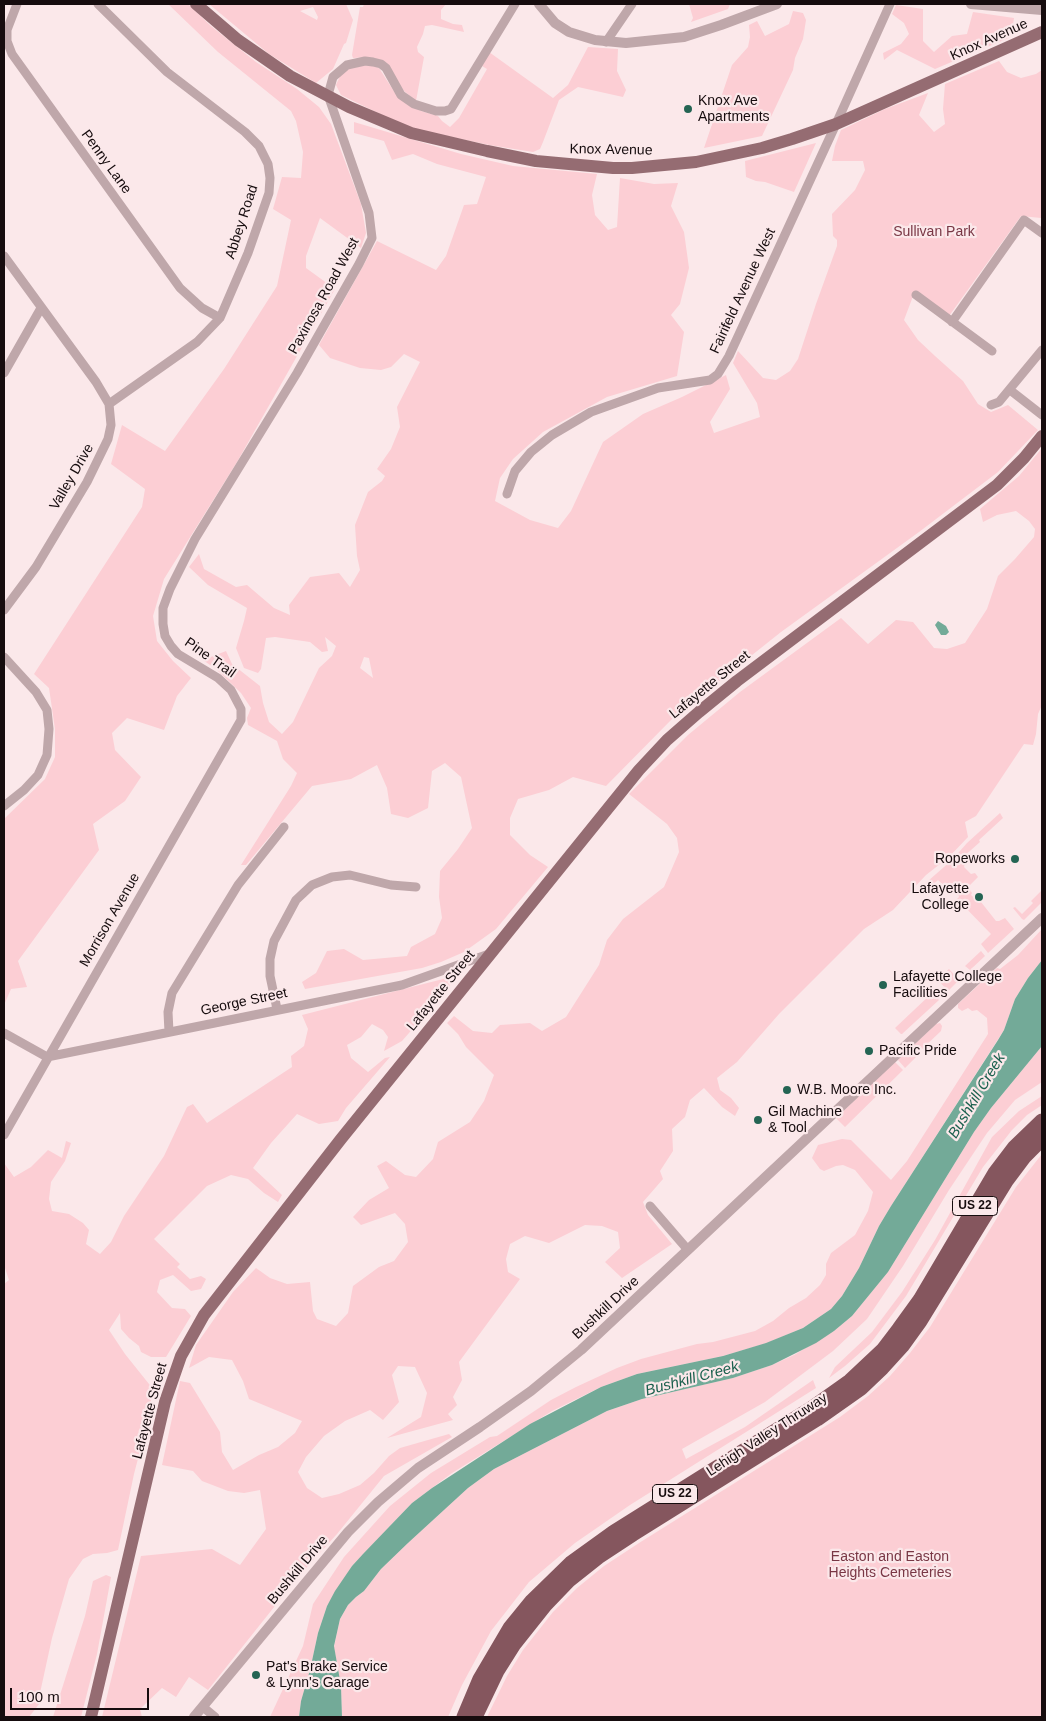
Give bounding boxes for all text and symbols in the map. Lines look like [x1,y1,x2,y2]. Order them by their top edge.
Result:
street label: Knox Avenue [948,15,1030,65]
place label: Knox Ave Apartments [698,93,770,125]
marker: Knox Ave Apartments [682,103,694,115]
street label: Penny Lane [77,127,135,197]
street label: Knox Avenue [569,141,653,159]
street label: Abbey Road [222,183,262,261]
park label: Sullivan Park [893,224,975,240]
street label: Fairifeld Avenue West [707,226,779,356]
street label: Paxinosa Road West [285,235,363,357]
street label: Valley Drive [46,441,98,513]
street label: Pine Trail [181,634,239,682]
street label: Lafayette Street [666,647,754,723]
place label: Ropeworks [935,851,1005,867]
marker: Ropeworks [1009,853,1021,865]
street label: Morrison Avenue [76,870,144,970]
place label: Lafayette College [911,881,969,914]
marker: Lafayette College [973,891,985,903]
street label: Lafayette Street [403,947,479,1035]
place label: Lafayette College Facilities [893,969,1002,1002]
marker: Lafayette College Facilities [877,979,889,991]
street label: George Street [199,985,289,1019]
place label: Pacific Pride [879,1043,957,1059]
marker: Pacific Pride [863,1045,875,1057]
water label: Bushkill Creek [945,1050,1009,1142]
place label: W.B. Moore Inc. [797,1082,897,1098]
marker: W.B. Moore Inc. [781,1084,793,1096]
place label: Gil Machine & Tool [768,1104,842,1136]
marker: Gil Machine & Tool [752,1114,764,1126]
road number: US 22 [952,1196,998,1216]
street label: Bushkill Drive [569,1273,643,1343]
water label: Bushkill Creek [643,1358,741,1400]
street label: Lafayette Street [129,1361,171,1461]
street label: Lehigh Valley Thruway [703,1390,831,1480]
road number: US 22 [652,1485,698,1504]
street label: Bushkill Drive [264,1532,332,1608]
park label: Easton and Easton Heights Cemeteries [829,1549,951,1581]
place label: Pat's Brake Service & Lynn's Garage [266,1659,388,1691]
marker: Pat's Brake Service & Lynn's Garage [250,1669,262,1681]
scale bar [12,1678,151,1710]
text: 100 m [18,1688,60,1705]

